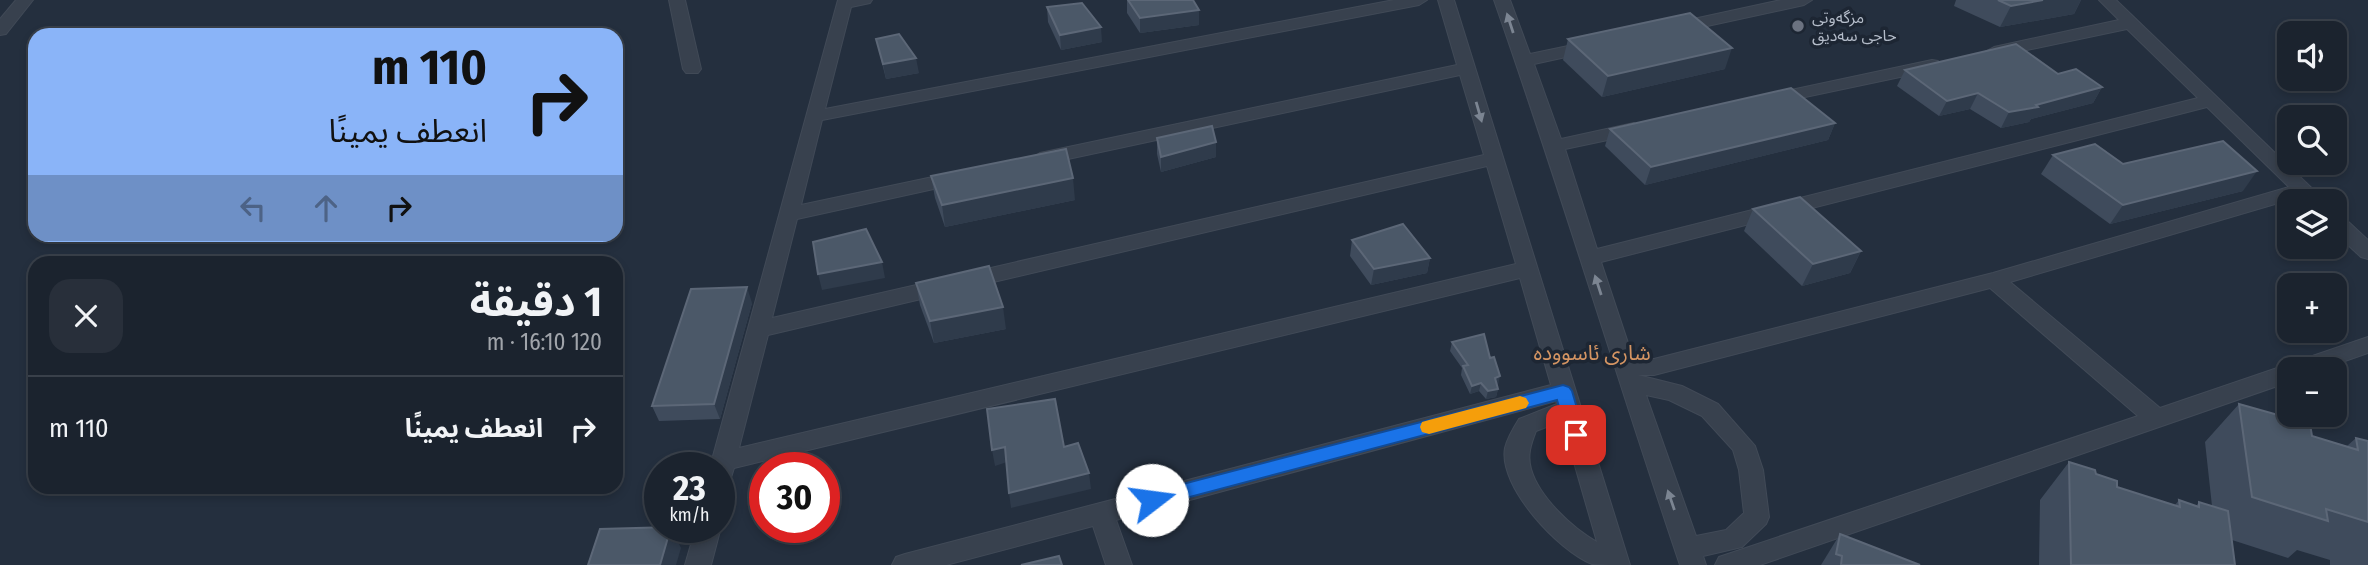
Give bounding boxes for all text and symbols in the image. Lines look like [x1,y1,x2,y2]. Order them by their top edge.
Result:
place label: مزگەوتی حاجی سەدیق [1812,8,1897,46]
one-way arrow [1504,12,1515,33]
marker: مزگەوتی حاجی سەدیق [1790,18,1806,34]
map controls [2277,21,2347,427]
button: sound [2277,21,2347,91]
text: 110 m [372,38,487,97]
icon: right [511,56,602,147]
one-way arrow [1475,102,1485,123]
button: search [2277,105,2347,175]
text: انعطف يمينًا [328,112,487,150]
icon: left [234,189,272,227]
icon: ahead [307,189,345,227]
icon: right [380,189,418,227]
button: layers [2277,189,2347,259]
button: + [2277,273,2347,343]
one-way arrow [1592,274,1603,295]
text: 1 دقيقة [470,277,602,327]
button: close [49,279,123,353]
text: 120 m · 16:10 [487,328,602,356]
district label: شاری ئاسوودە [1533,340,1651,366]
button: − [2277,357,2347,427]
pin [1546,405,1606,465]
icon: right [564,410,602,448]
text: 110 m [49,413,109,444]
text: انعطف يمينًا [405,413,543,444]
icon: arrive [1557,416,1595,454]
speed limit sign: 30 [749,452,840,543]
position arrow [1115,463,1189,537]
text: 23 [673,467,706,509]
one-way arrow [1665,490,1676,511]
text: km/h [669,504,710,526]

